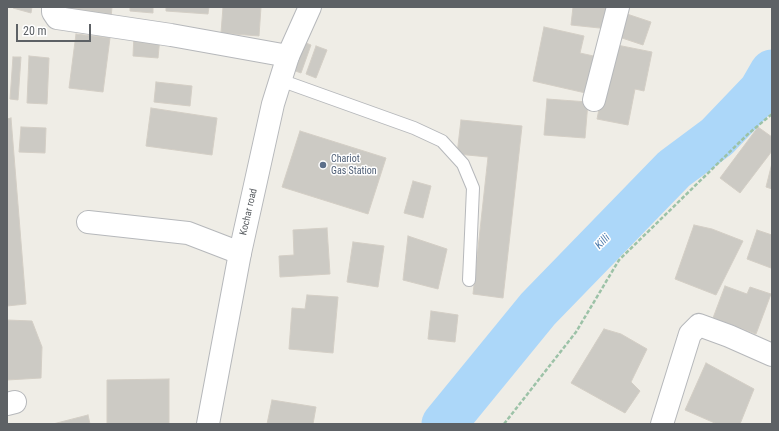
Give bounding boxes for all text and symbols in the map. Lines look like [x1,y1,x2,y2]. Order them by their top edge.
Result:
scale bar [18,16,93,42]
text: 20 m [23,24,47,38]
place label: Chariot Gas Station [331,153,377,176]
marker: Chariot Gas Station [318,160,328,170]
street label: Kochar road [238,187,260,237]
water label: Killi [593,232,613,252]

